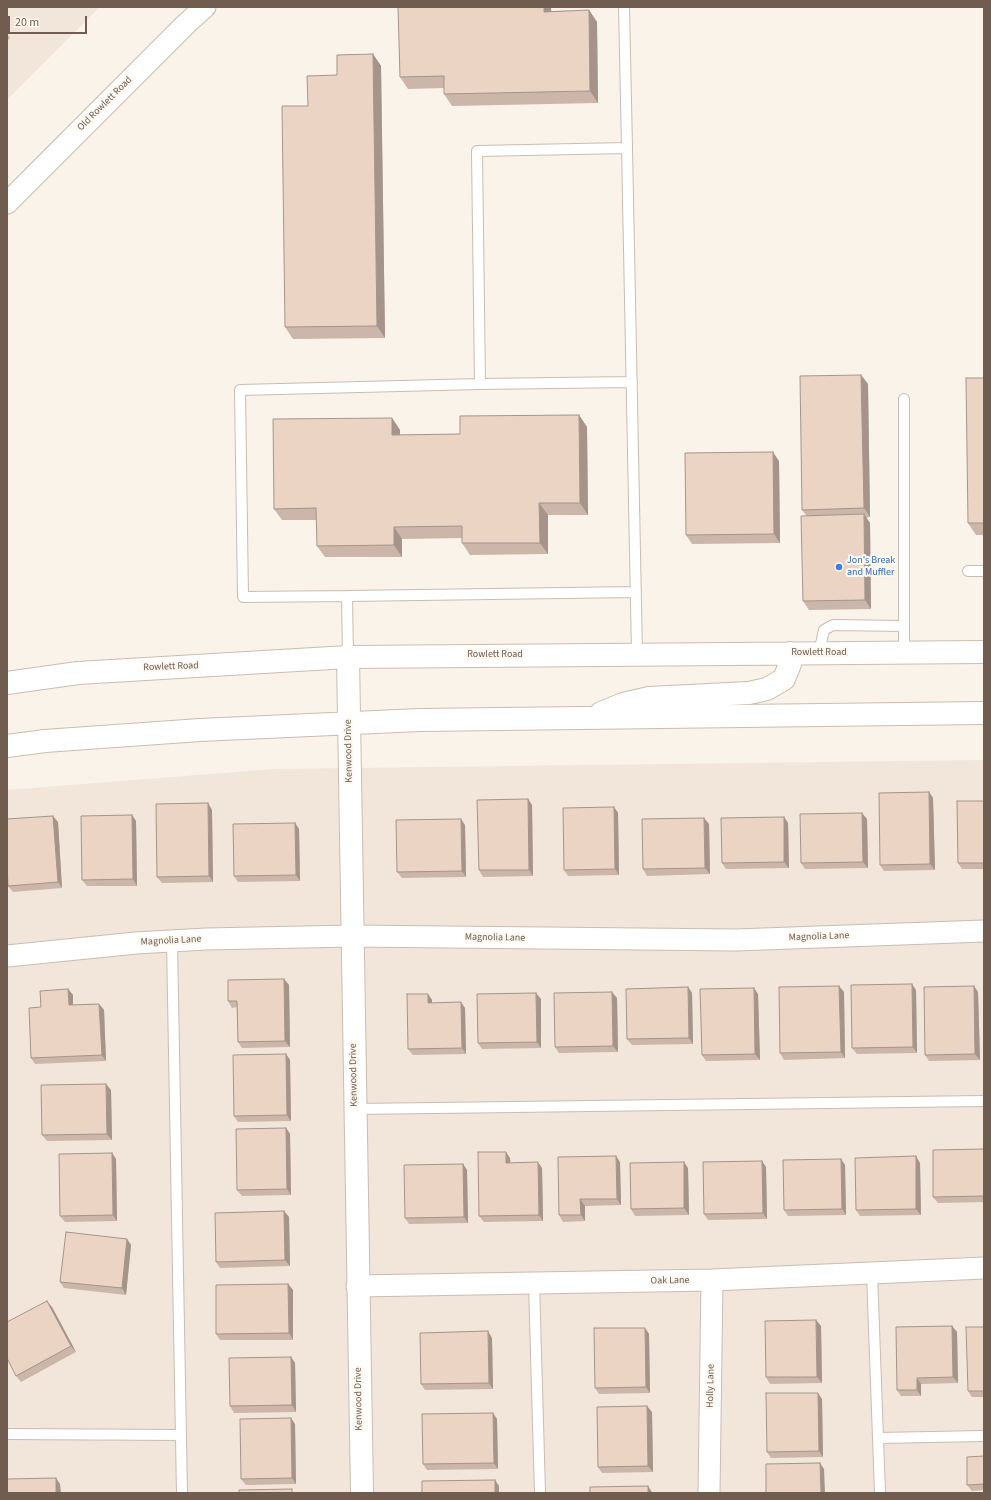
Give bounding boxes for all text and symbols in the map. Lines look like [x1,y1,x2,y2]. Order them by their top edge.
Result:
scale bar [10,8,89,34]
text: 20 m [15,14,39,31]
street label: Old Rowlett Road [75,74,135,134]
place label: Jon's Break and Muffler [847,555,895,578]
marker: Jon's Break and Muffler [834,562,844,572]
street label: Rowlett Road [791,647,847,659]
street label: Rowlett Road [467,649,523,661]
street label: Rowlett Road [143,660,199,674]
street label: Kenwood Drive [342,719,356,783]
street label: Magnolia Lane [788,930,850,944]
street label: Magnolia Lane [465,931,525,945]
street label: Magnolia Lane [140,933,202,949]
street label: Kenwood Drive [347,1043,361,1107]
street label: Oak Lane [650,1275,690,1287]
street label: Holly Lane [705,1364,717,1408]
street label: Kenwood Drive [352,1367,366,1431]

